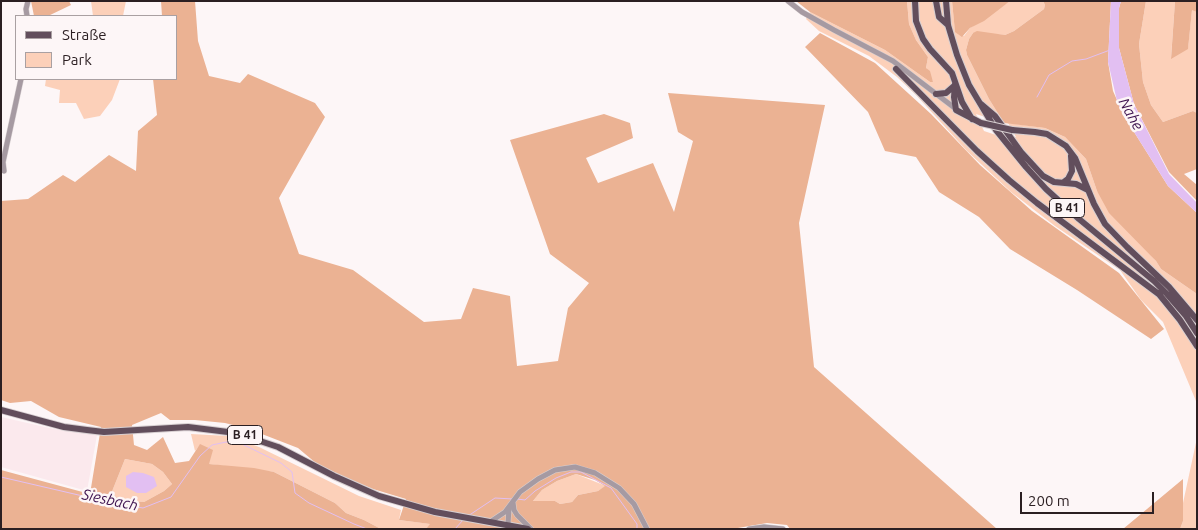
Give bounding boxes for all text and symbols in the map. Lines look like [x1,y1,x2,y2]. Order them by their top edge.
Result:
legend [15,15,178,80]
text: Straße [62,26,106,43]
text: Park [62,51,92,68]
water label: Nahe [1115,95,1147,133]
road number: B 41 [1050,198,1084,218]
road number: B 41 [228,426,262,444]
scale bar [1023,482,1157,514]
water label: Siesbach [80,485,140,515]
text: 200 m [1028,492,1070,509]

